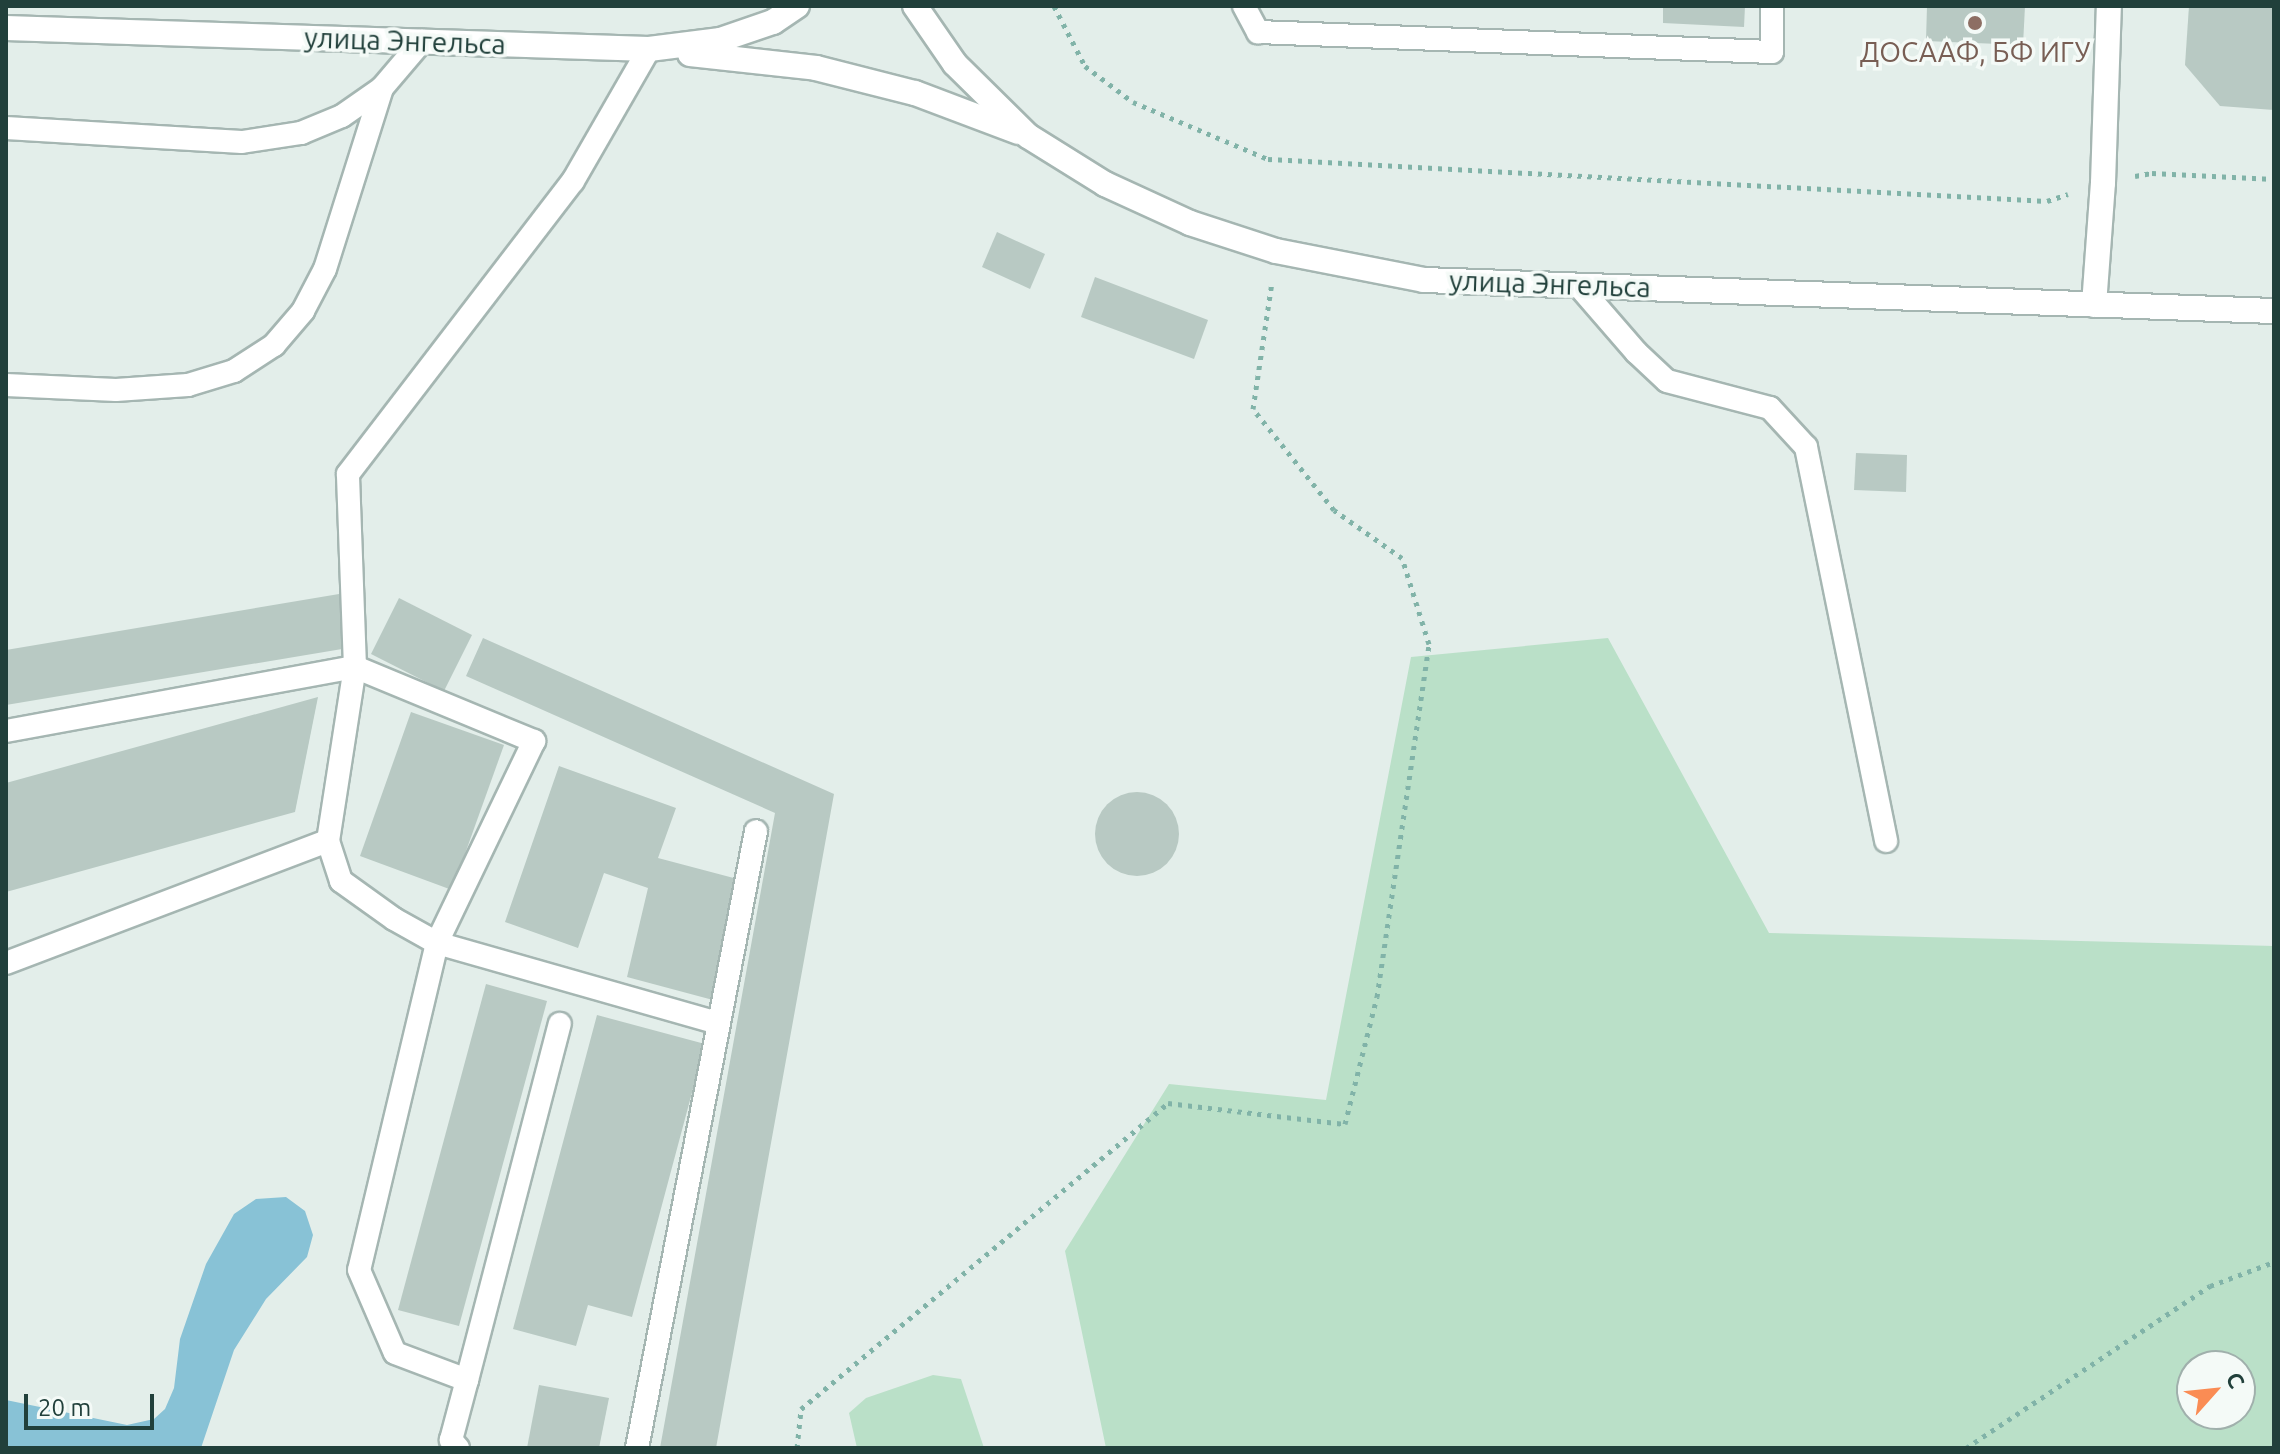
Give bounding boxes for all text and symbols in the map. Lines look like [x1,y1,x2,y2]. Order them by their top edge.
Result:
marker: ДОСААФ, БФ ИГУ [1966,14,1984,32]
street label: улица Энгельса [304,21,506,61]
place label: ДОСААФ, БФ ИГУ [1860,35,2090,69]
street label: улица Энгельса [1449,264,1651,304]
north arrow [2176,1350,2256,1430]
text: С [2222,1368,2250,1392]
scale bar [28,1378,158,1428]
text: 20 m [38,1394,91,1421]

